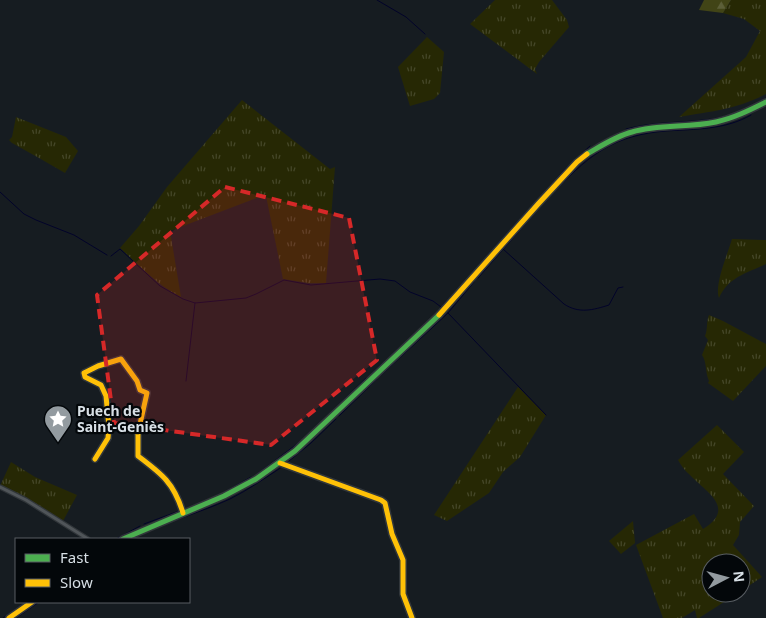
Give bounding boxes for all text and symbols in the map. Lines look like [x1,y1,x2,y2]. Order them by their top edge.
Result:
place label: Puech de Saint-Geniès [77,401,164,436]
place icon: Puech de Saint-Geniès [43,404,73,443]
legend [15,538,190,603]
text: Fast [60,547,89,567]
north arrow [701,553,751,603]
text: N [729,570,749,583]
text: Slow [60,572,93,592]

